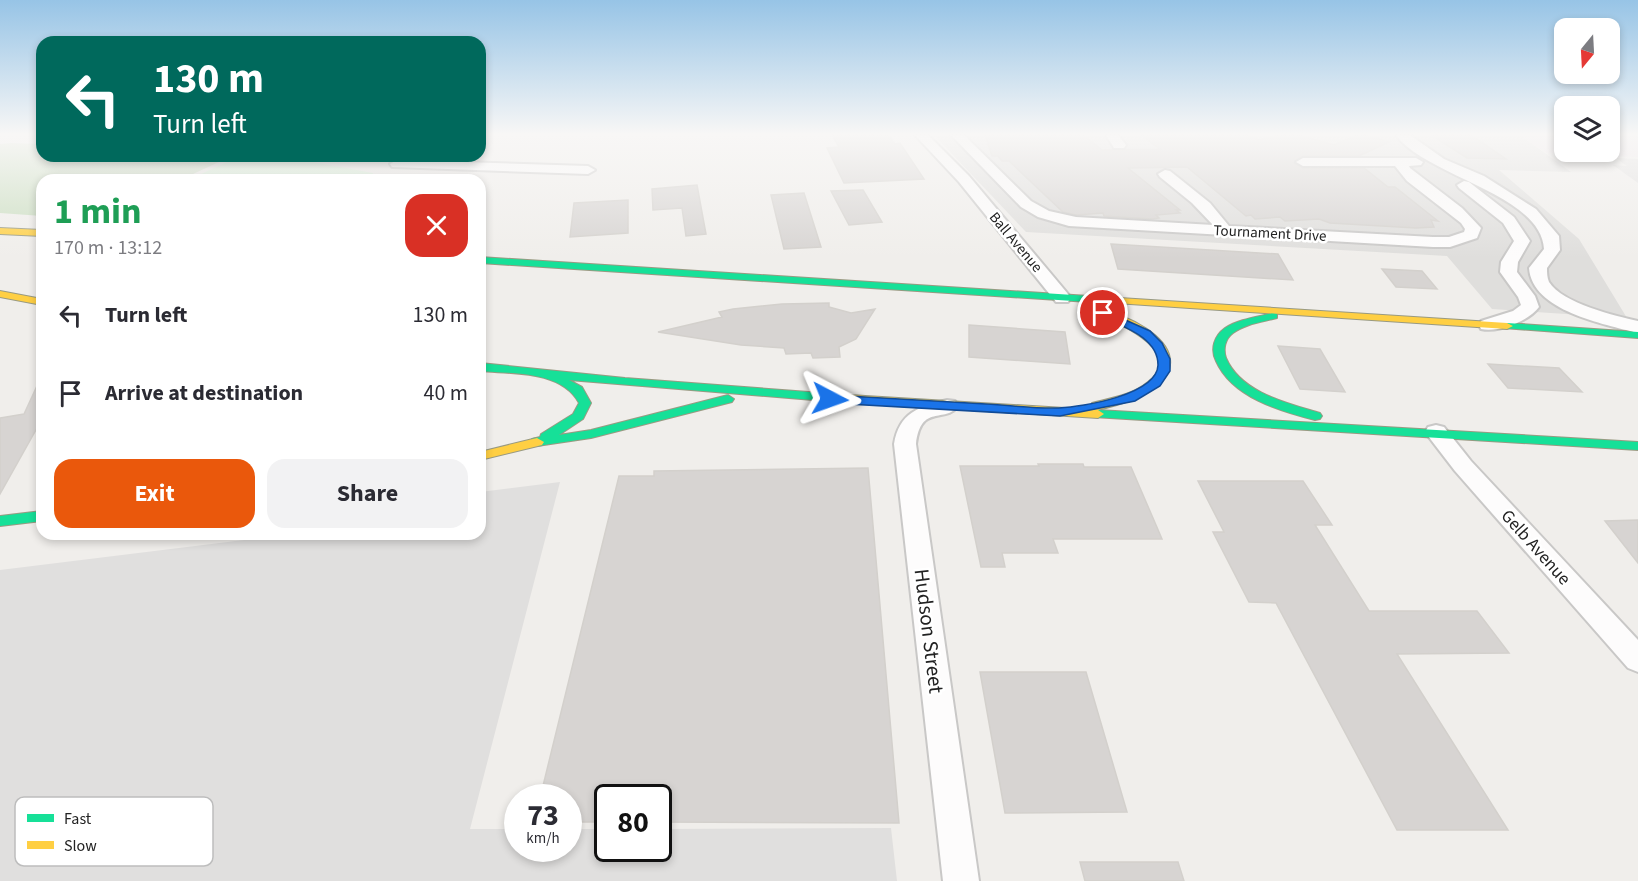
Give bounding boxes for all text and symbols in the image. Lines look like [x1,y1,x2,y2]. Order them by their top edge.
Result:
north arrow [1554,18,1620,84]
map controls [1554,18,1620,162]
text: 130 m [153,49,264,109]
icon: left [54,60,132,138]
button: layers [1554,96,1620,162]
text: Turn left [153,105,247,144]
text: 1 min [54,186,142,237]
button: close [405,194,468,257]
street label: Ball Avenue [984,208,1047,277]
street label: Tournament Drive [1213,220,1327,247]
text: 170 m · 13:12 [54,234,162,262]
pin [1077,287,1128,338]
icon: arrive [1086,296,1119,329]
icon: left [54,299,87,332]
text: Turn left [105,299,187,331]
text: 130 m [413,299,468,331]
position arrow [798,367,862,431]
icon: arrive [54,377,87,410]
text: Arrive at destination [105,377,303,409]
text: 40 m [423,377,468,409]
button: Exit [54,459,255,528]
button: Share [267,459,468,528]
street label: Gelb Avenue [1495,504,1576,591]
street label: Hudson Street [906,567,952,695]
speed limit sign: 80 [594,784,672,862]
text: 73 [527,794,559,837]
legend [15,797,213,866]
text: Fast [64,808,92,830]
text: km/h [526,828,560,849]
text: Slow [64,835,97,857]

